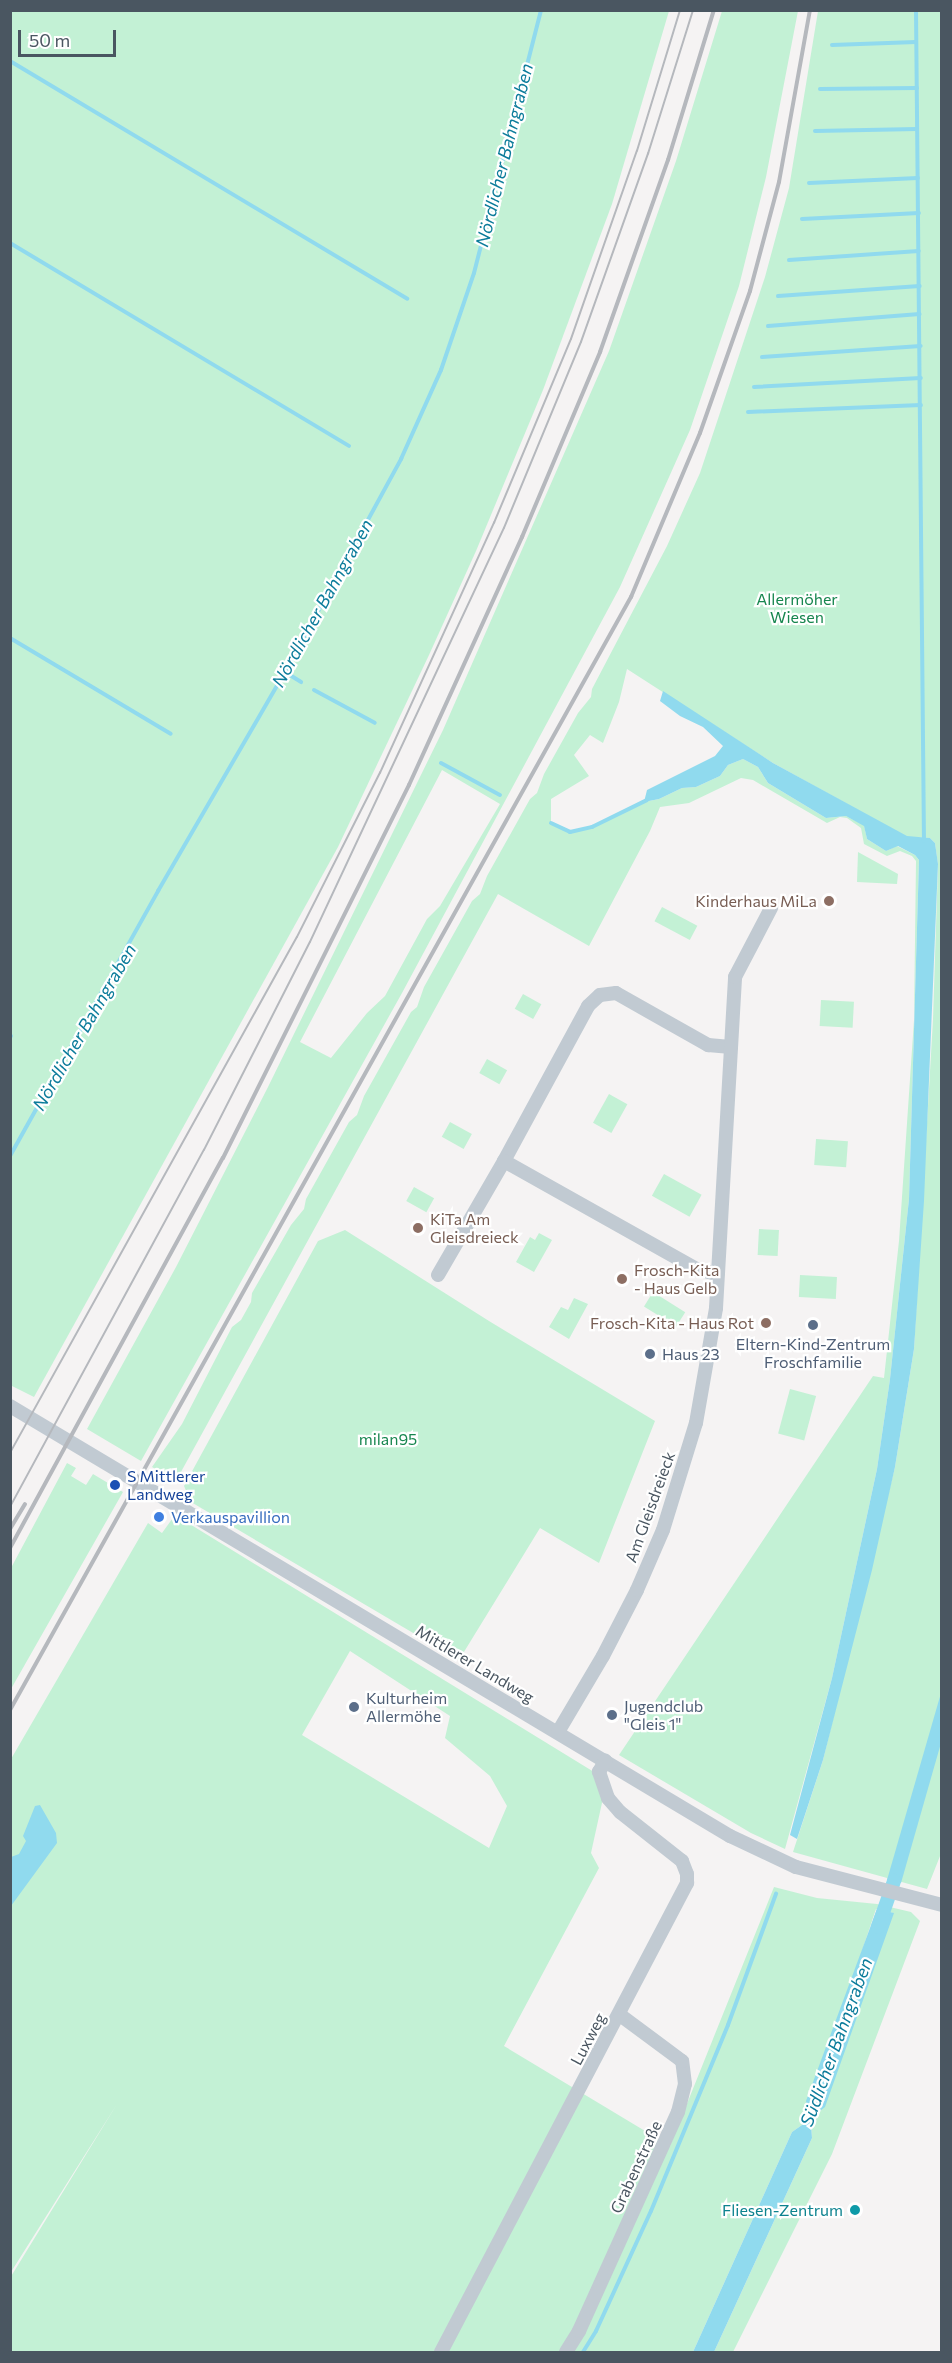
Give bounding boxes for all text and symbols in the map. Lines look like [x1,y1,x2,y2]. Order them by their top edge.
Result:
scale bar [21,18,118,56]
text: 50 m [29,29,70,51]
water label: Nördlicher Bahngraben [471,61,537,249]
water label: Nördlicher Bahngraben [267,515,377,691]
park label: Allermöher Wiesen [756,589,838,627]
place label: Kinderhaus MiLa [695,891,817,911]
marker: Kinderhaus MiLa [822,894,836,908]
water label: Nördlicher Bahngraben [28,940,140,1114]
place label: KiTa Am Gleisdreieck [430,1209,519,1247]
marker: KiTa Am Gleisdreieck [411,1221,425,1235]
place label: Frosch-Kita - Haus Gelb [634,1260,719,1298]
marker: Frosch-Kita - Haus Gelb [615,1272,629,1286]
place label: Frosch-Kita - Haus Rot [590,1313,754,1333]
marker: Frosch-Kita - Haus Rot [759,1316,773,1330]
marker: Eltern-Kind-Zentrum Froschfamilie [806,1318,820,1332]
place label: Eltern-Kind-Zentrum Froschfamilie [736,1334,890,1372]
place label: Haus 23 [662,1344,720,1364]
marker: Haus 23 [643,1347,657,1361]
park label: milan95 [359,1429,417,1449]
street label: Am Gleisdreieck [621,1449,679,1565]
place label: S Mittlerer Landweg [127,1466,205,1504]
marker: S Mittlerer Landweg [108,1478,122,1492]
place label: Verkauspavillion [171,1507,290,1527]
marker: Verkauspavillion [152,1510,166,1524]
street label: Mittlerer Landweg [412,1621,538,1707]
place label: Kulturheim Allermöhe [366,1688,447,1726]
place label: Jugendclub "Gleis 1" [624,1696,703,1734]
marker: Kulturheim Allermöhe [347,1700,361,1714]
marker: Jugendclub "Gleis 1" [605,1708,619,1722]
water label: Südlicher Bahngraben [795,1955,877,2129]
street label: Luxweg [566,2010,610,2068]
street label: Grabenstraße [606,2118,666,2216]
place label: Fliesen-Zentrum [722,2200,843,2220]
marker: Fliesen-Zentrum [848,2203,862,2217]

